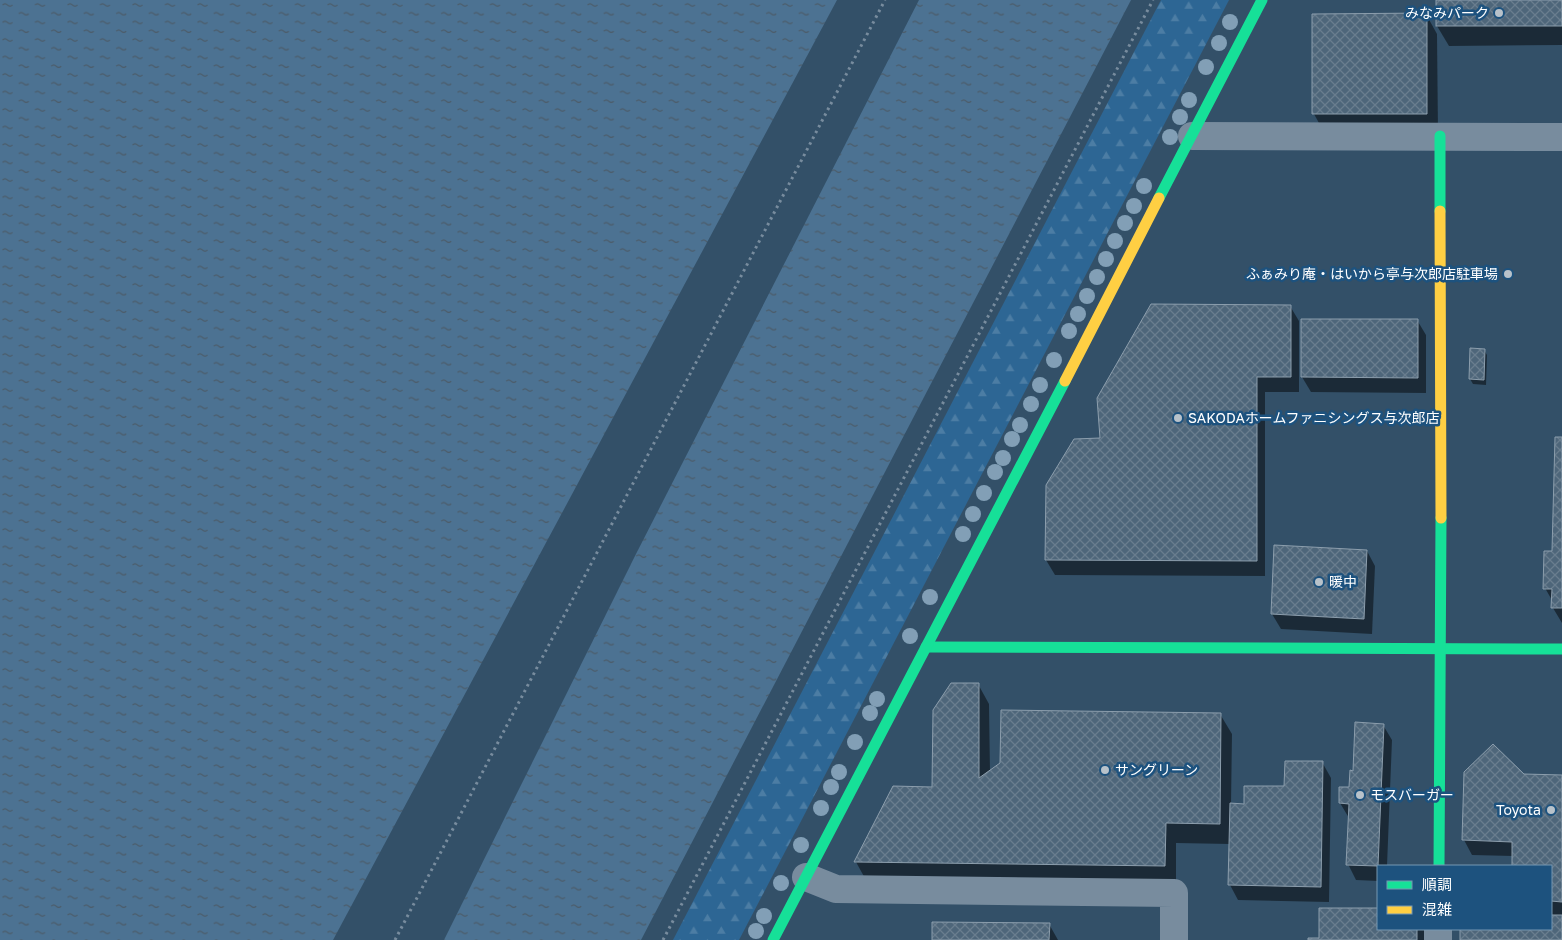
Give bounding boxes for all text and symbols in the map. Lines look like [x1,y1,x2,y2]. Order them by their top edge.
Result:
place label: みなみパーク [1405,4,1489,21]
marker: みなみパーク [1493,7,1505,19]
place label: ふぁみり庵・はいから亭与次郎店駐車場 [1246,265,1498,282]
marker: ふぁみり庵・はいから亭与次郎店駐車場 [1502,268,1514,280]
place label: SAKODAホームファニシングス与次郎店 [1188,409,1440,426]
marker: SAKODAホームファニシングス与次郎店 [1172,412,1184,424]
place label: 暖中 [1329,573,1357,590]
marker: 暖中 [1313,576,1325,588]
place label: サングリーン [1115,761,1198,778]
marker: サングリーン [1099,764,1111,776]
place label: モスバーガー [1370,786,1454,803]
marker: モスバーガー [1354,789,1366,801]
place label: Toyota [1496,801,1541,818]
marker: Toyota [1545,804,1557,816]
legend [1377,865,1552,930]
text: 順調 [1422,875,1452,893]
text: 混雑 [1422,900,1452,918]

